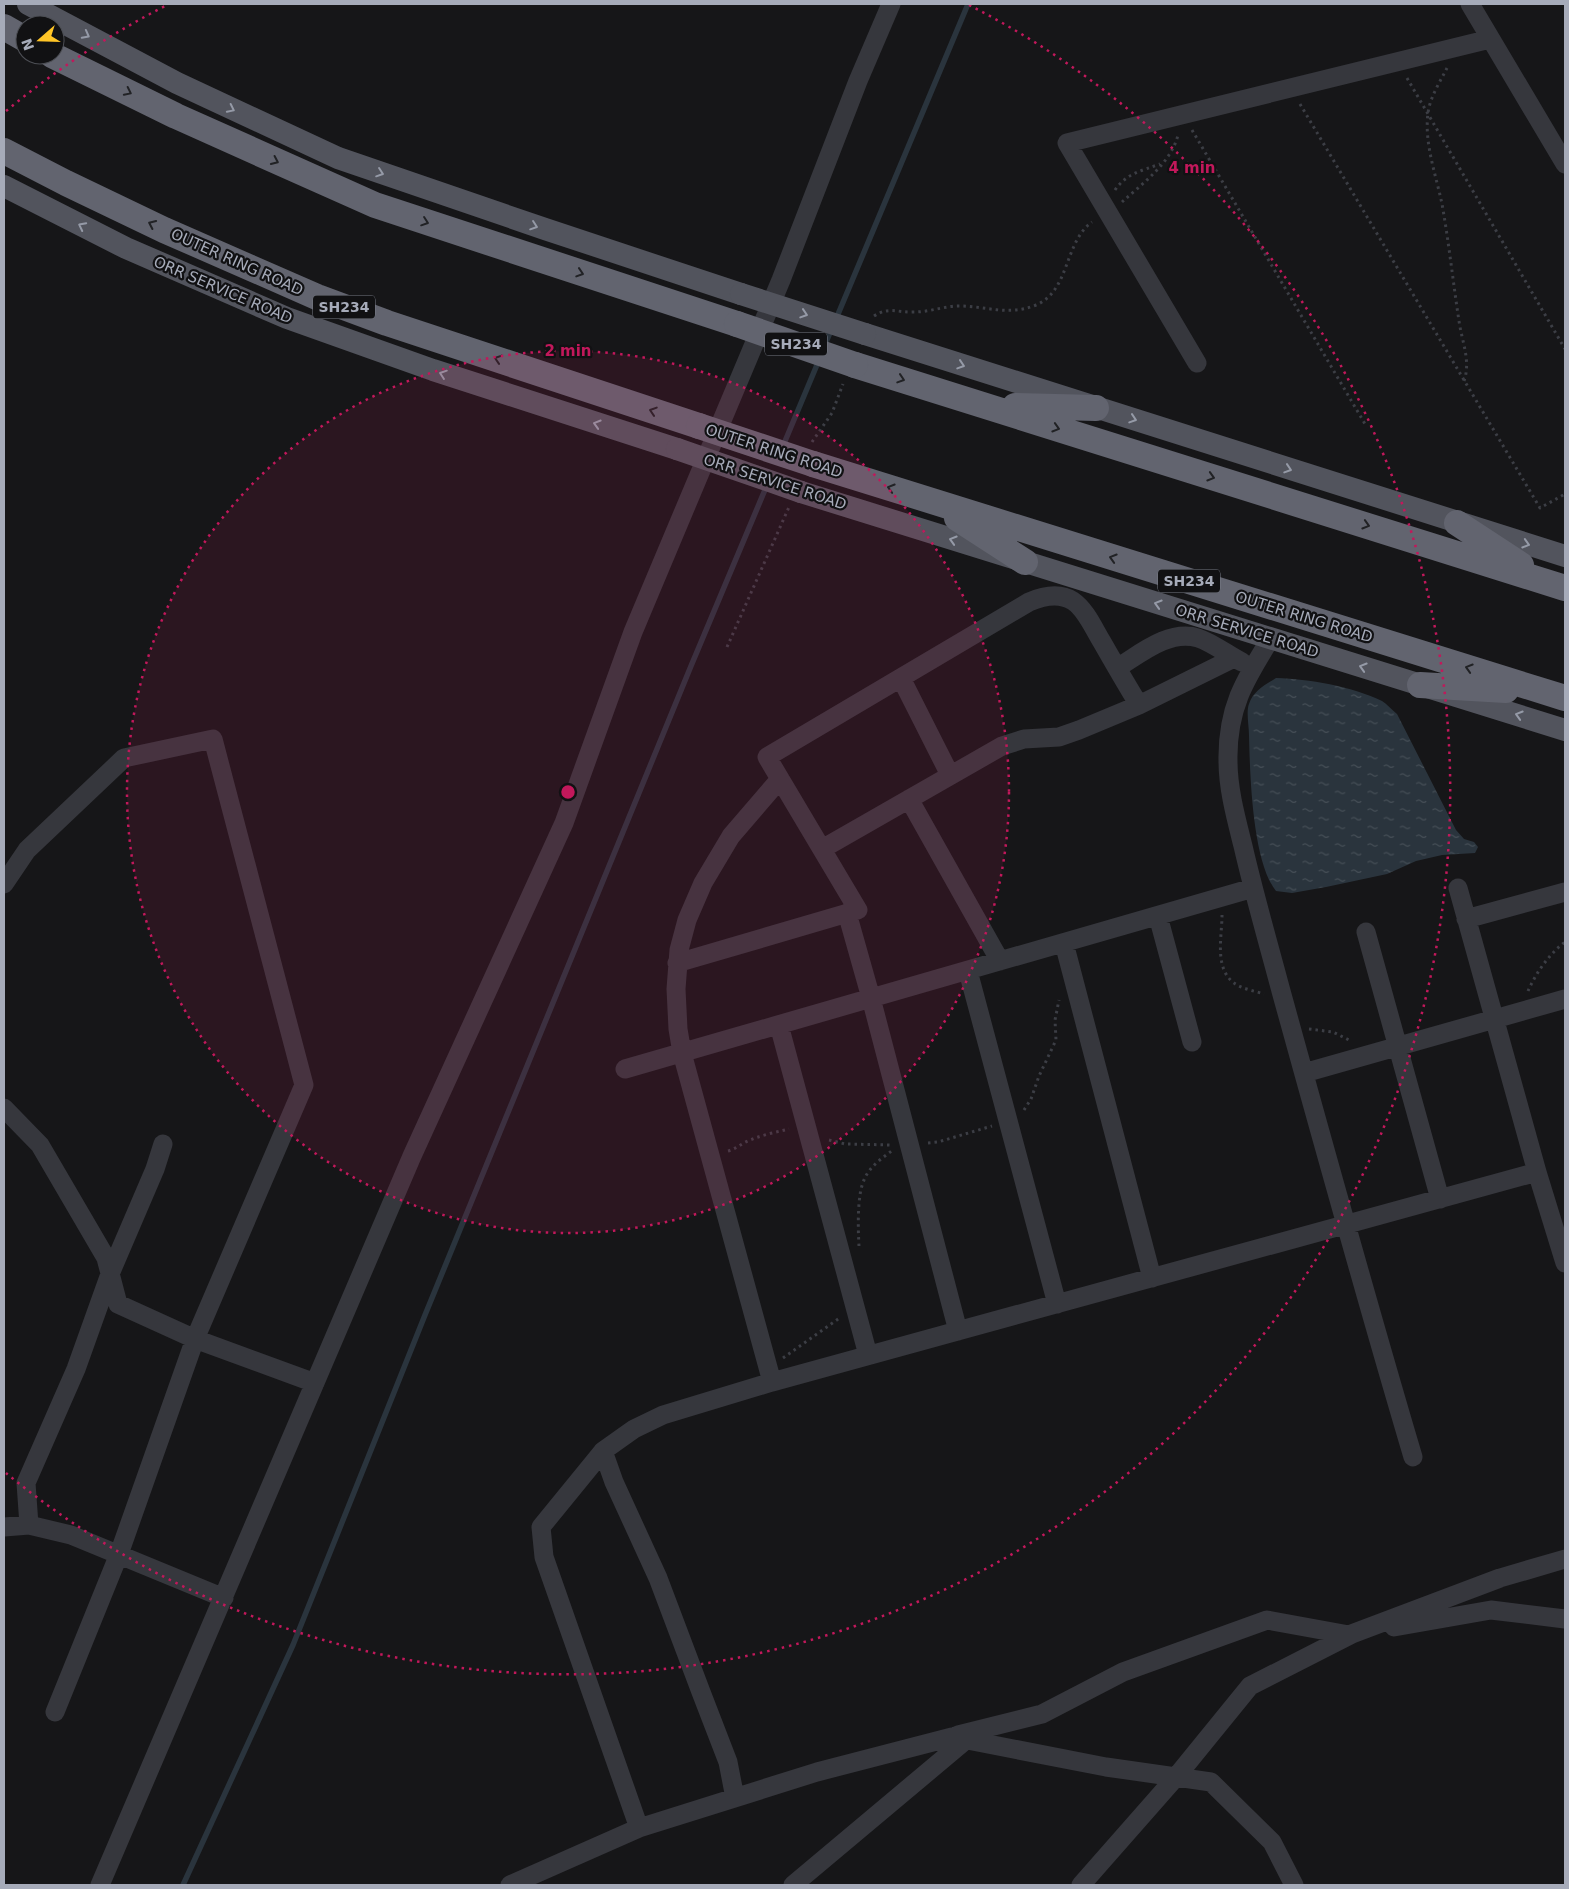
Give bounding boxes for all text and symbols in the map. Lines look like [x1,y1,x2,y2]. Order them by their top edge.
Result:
north arrow [15,15,65,65]
one-way arrow [81,29,90,39]
text: N [18,36,37,53]
one-way arrow [122,86,131,96]
one-way arrow [226,103,235,113]
one-way arrow [270,155,279,165]
text: 4 min [1168,159,1216,177]
one-way arrow [375,167,384,177]
one-way arrow [421,216,429,226]
one-way arrow [148,220,157,230]
one-way arrow [529,220,538,230]
one-way arrow [78,222,87,232]
street label: OUTER RING ROAD [168,225,306,299]
street label: ORR SERVICE ROAD [151,253,295,327]
one-way arrow [575,267,583,277]
road number: SH234 [313,296,375,318]
one-way arrow [799,309,807,319]
road number: SH234 [765,332,827,356]
text: 2 min [544,342,592,360]
one-way arrow [495,355,503,365]
one-way arrow [957,359,965,369]
one-way arrow [439,369,447,379]
one-way arrow [897,374,905,384]
one-way arrow [649,407,657,417]
one-way arrow [1128,414,1136,424]
one-way arrow [593,420,602,430]
street label: OUTER RING ROAD [703,420,845,482]
one-way arrow [1052,422,1060,432]
street label: ORR SERVICE ROAD [701,450,849,514]
one-way arrow [1283,463,1291,473]
one-way arrow [1207,471,1215,481]
one-way arrow [887,484,896,494]
one-way arrow [1362,520,1370,530]
one-way arrow [949,535,957,545]
one-way arrow [1521,539,1530,549]
one-way arrow [1109,553,1118,563]
road number: SH234 [1158,570,1220,592]
street label: OUTER RING ROAD [1233,588,1375,646]
one-way arrow [1154,599,1163,609]
street label: ORR SERVICE ROAD [1173,601,1321,661]
one-way arrow [1360,663,1368,673]
one-way arrow [1465,664,1473,674]
one-way arrow [1515,711,1523,721]
centre of rings [559,783,577,801]

